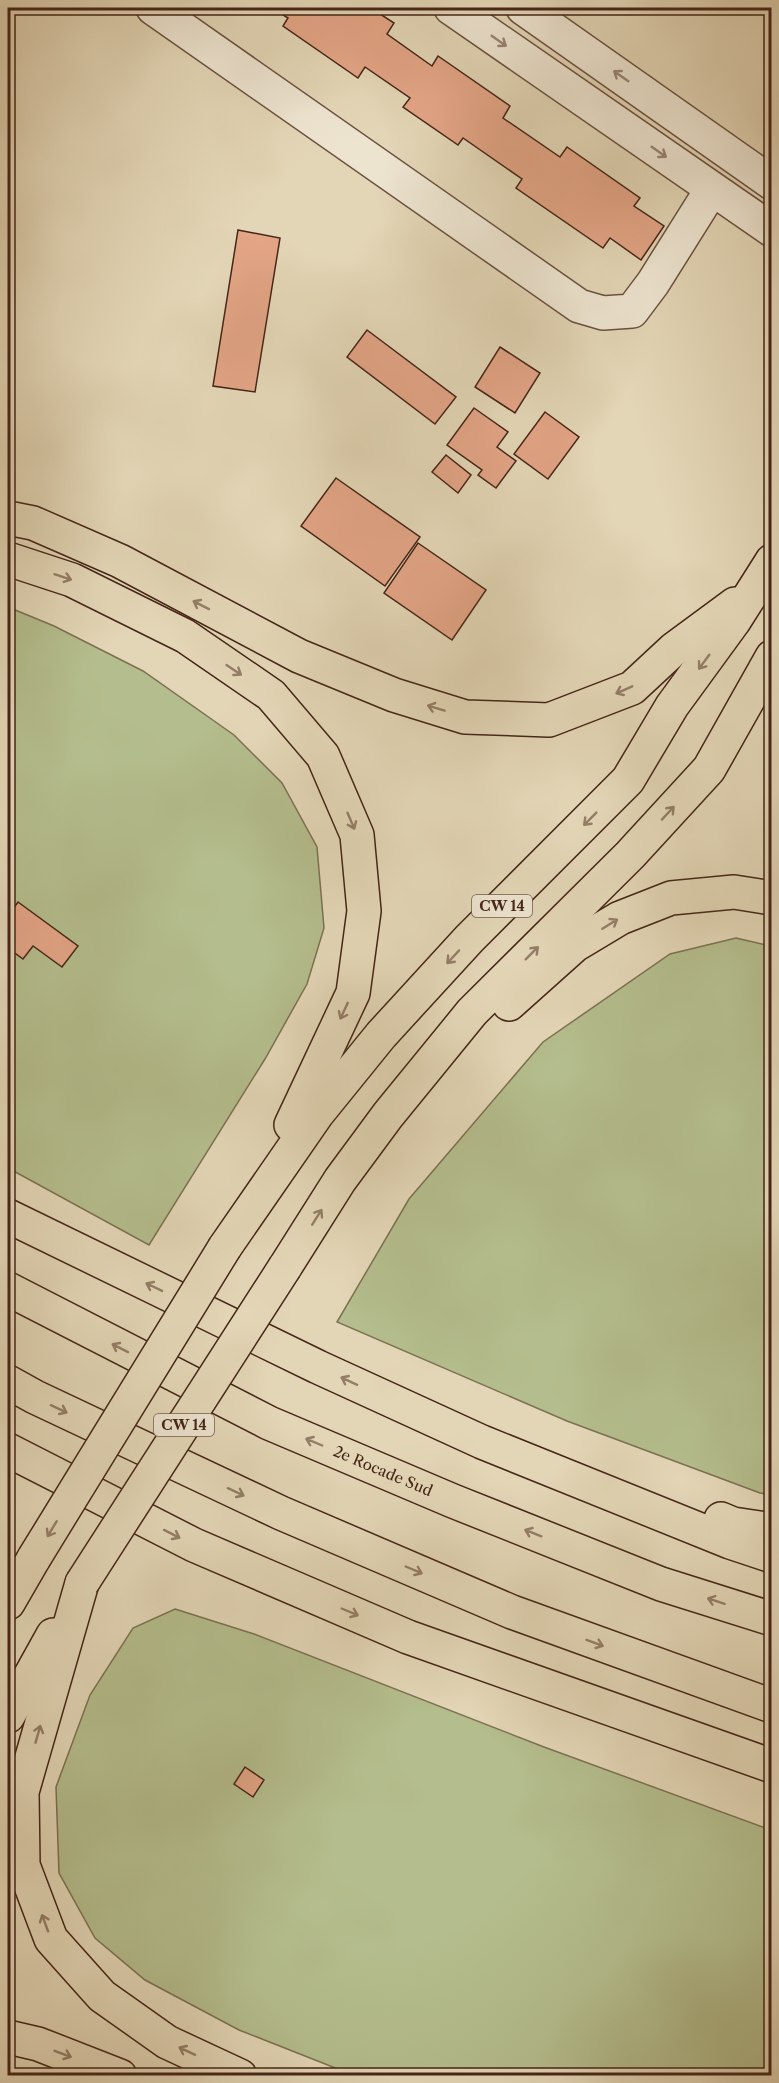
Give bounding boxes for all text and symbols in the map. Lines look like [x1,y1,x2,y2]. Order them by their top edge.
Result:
one-way arrow [490,35,506,47]
one-way arrow [613,70,629,82]
one-way arrow [650,146,667,158]
one-way arrow [53,572,72,583]
one-way arrow [192,598,210,610]
one-way arrow [698,654,710,670]
one-way arrow [226,664,242,676]
one-way arrow [616,685,634,696]
one-way arrow [427,702,446,713]
one-way arrow [661,806,675,821]
one-way arrow [346,811,357,829]
one-way arrow [582,811,597,826]
road number: CW 14 [472,895,532,917]
one-way arrow [601,917,618,930]
one-way arrow [524,945,539,960]
one-way arrow [445,950,460,965]
one-way arrow [338,1002,350,1020]
one-way arrow [311,1209,323,1226]
one-way arrow [146,1281,164,1293]
one-way arrow [112,1342,130,1353]
one-way arrow [340,1375,359,1386]
one-way arrow [50,1404,68,1415]
road number: CW 14 [154,1414,214,1436]
one-way arrow [306,1436,324,1448]
street label: 2e Rocade Sud [331,1441,435,1500]
one-way arrow [227,1486,245,1498]
one-way arrow [46,1520,58,1537]
one-way arrow [524,1527,543,1538]
one-way arrow [162,1528,180,1540]
one-way arrow [405,1565,423,1577]
one-way arrow [707,1595,726,1606]
one-way arrow [341,1607,359,1618]
one-way arrow [586,1638,604,1649]
one-way arrow [33,1725,44,1744]
one-way arrow [39,1914,50,1933]
one-way arrow [178,2044,196,2056]
one-way arrow [54,2049,72,2060]

